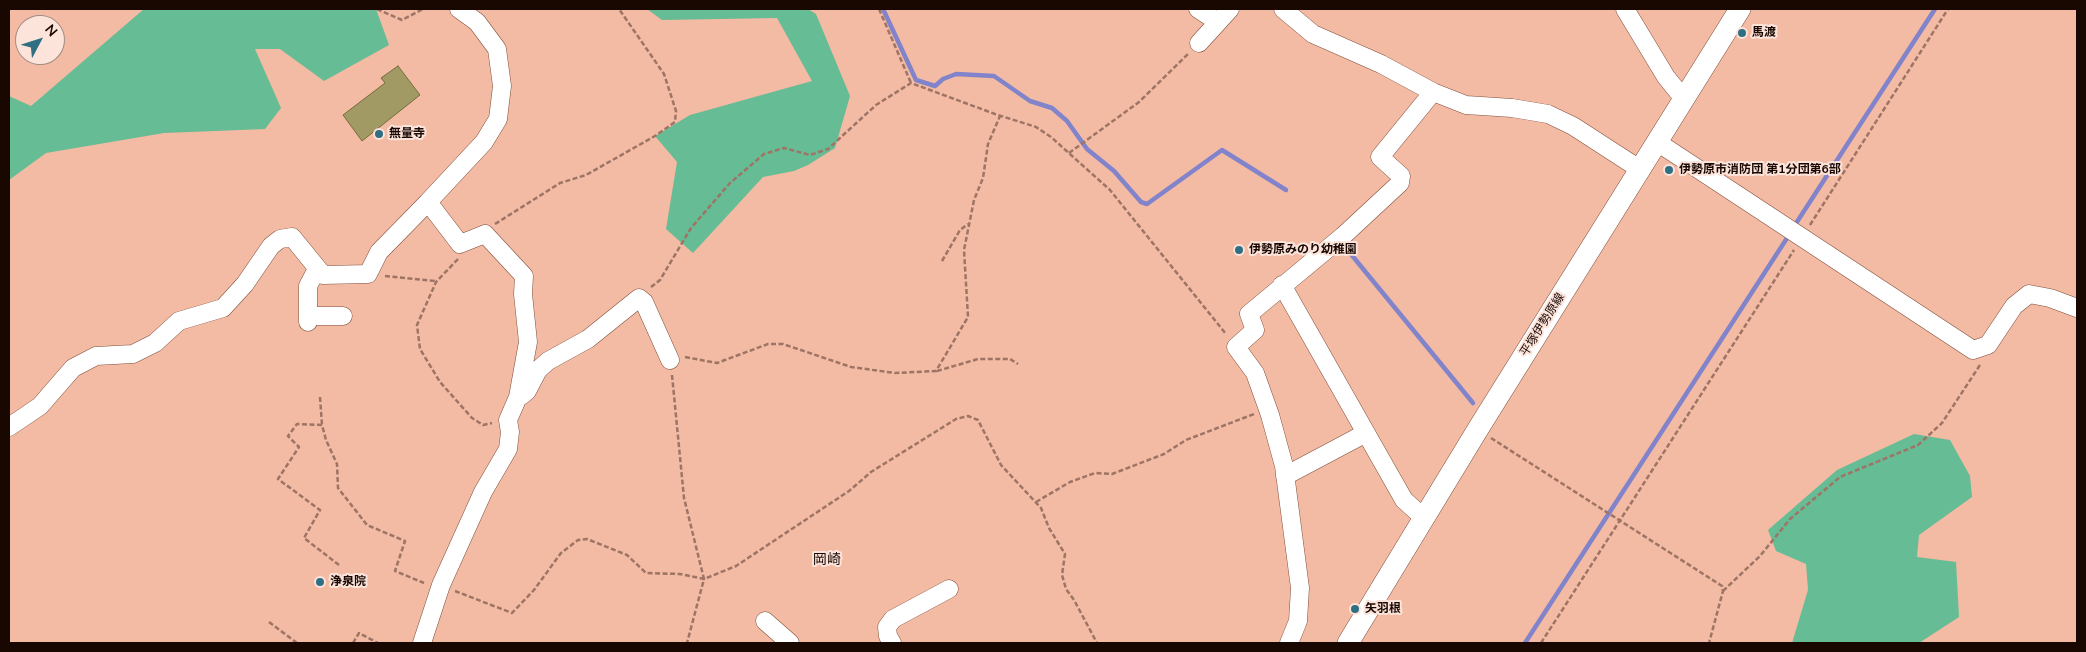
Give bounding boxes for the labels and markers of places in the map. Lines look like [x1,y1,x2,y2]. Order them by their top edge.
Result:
place label: 馬渡 [1752,26,1776,40]
marker: 馬渡 [1736,27,1748,39]
place label: 無量寺 [389,127,425,141]
marker: 無量寺 [373,128,385,140]
place label: 伊勢原市消防団 第1分団第6部 [1679,163,1841,177]
marker: 伊勢原市消防団 第1分団第6部 [1663,164,1675,176]
place label: 伊勢原みのり幼稚園 [1249,243,1357,257]
marker: 伊勢原みのり幼稚園 [1233,244,1245,256]
place label: 浄泉院 [330,575,366,589]
marker: 浄泉院 [314,576,326,588]
place label: 矢羽根 [1365,602,1401,616]
marker: 矢羽根 [1349,603,1361,615]

